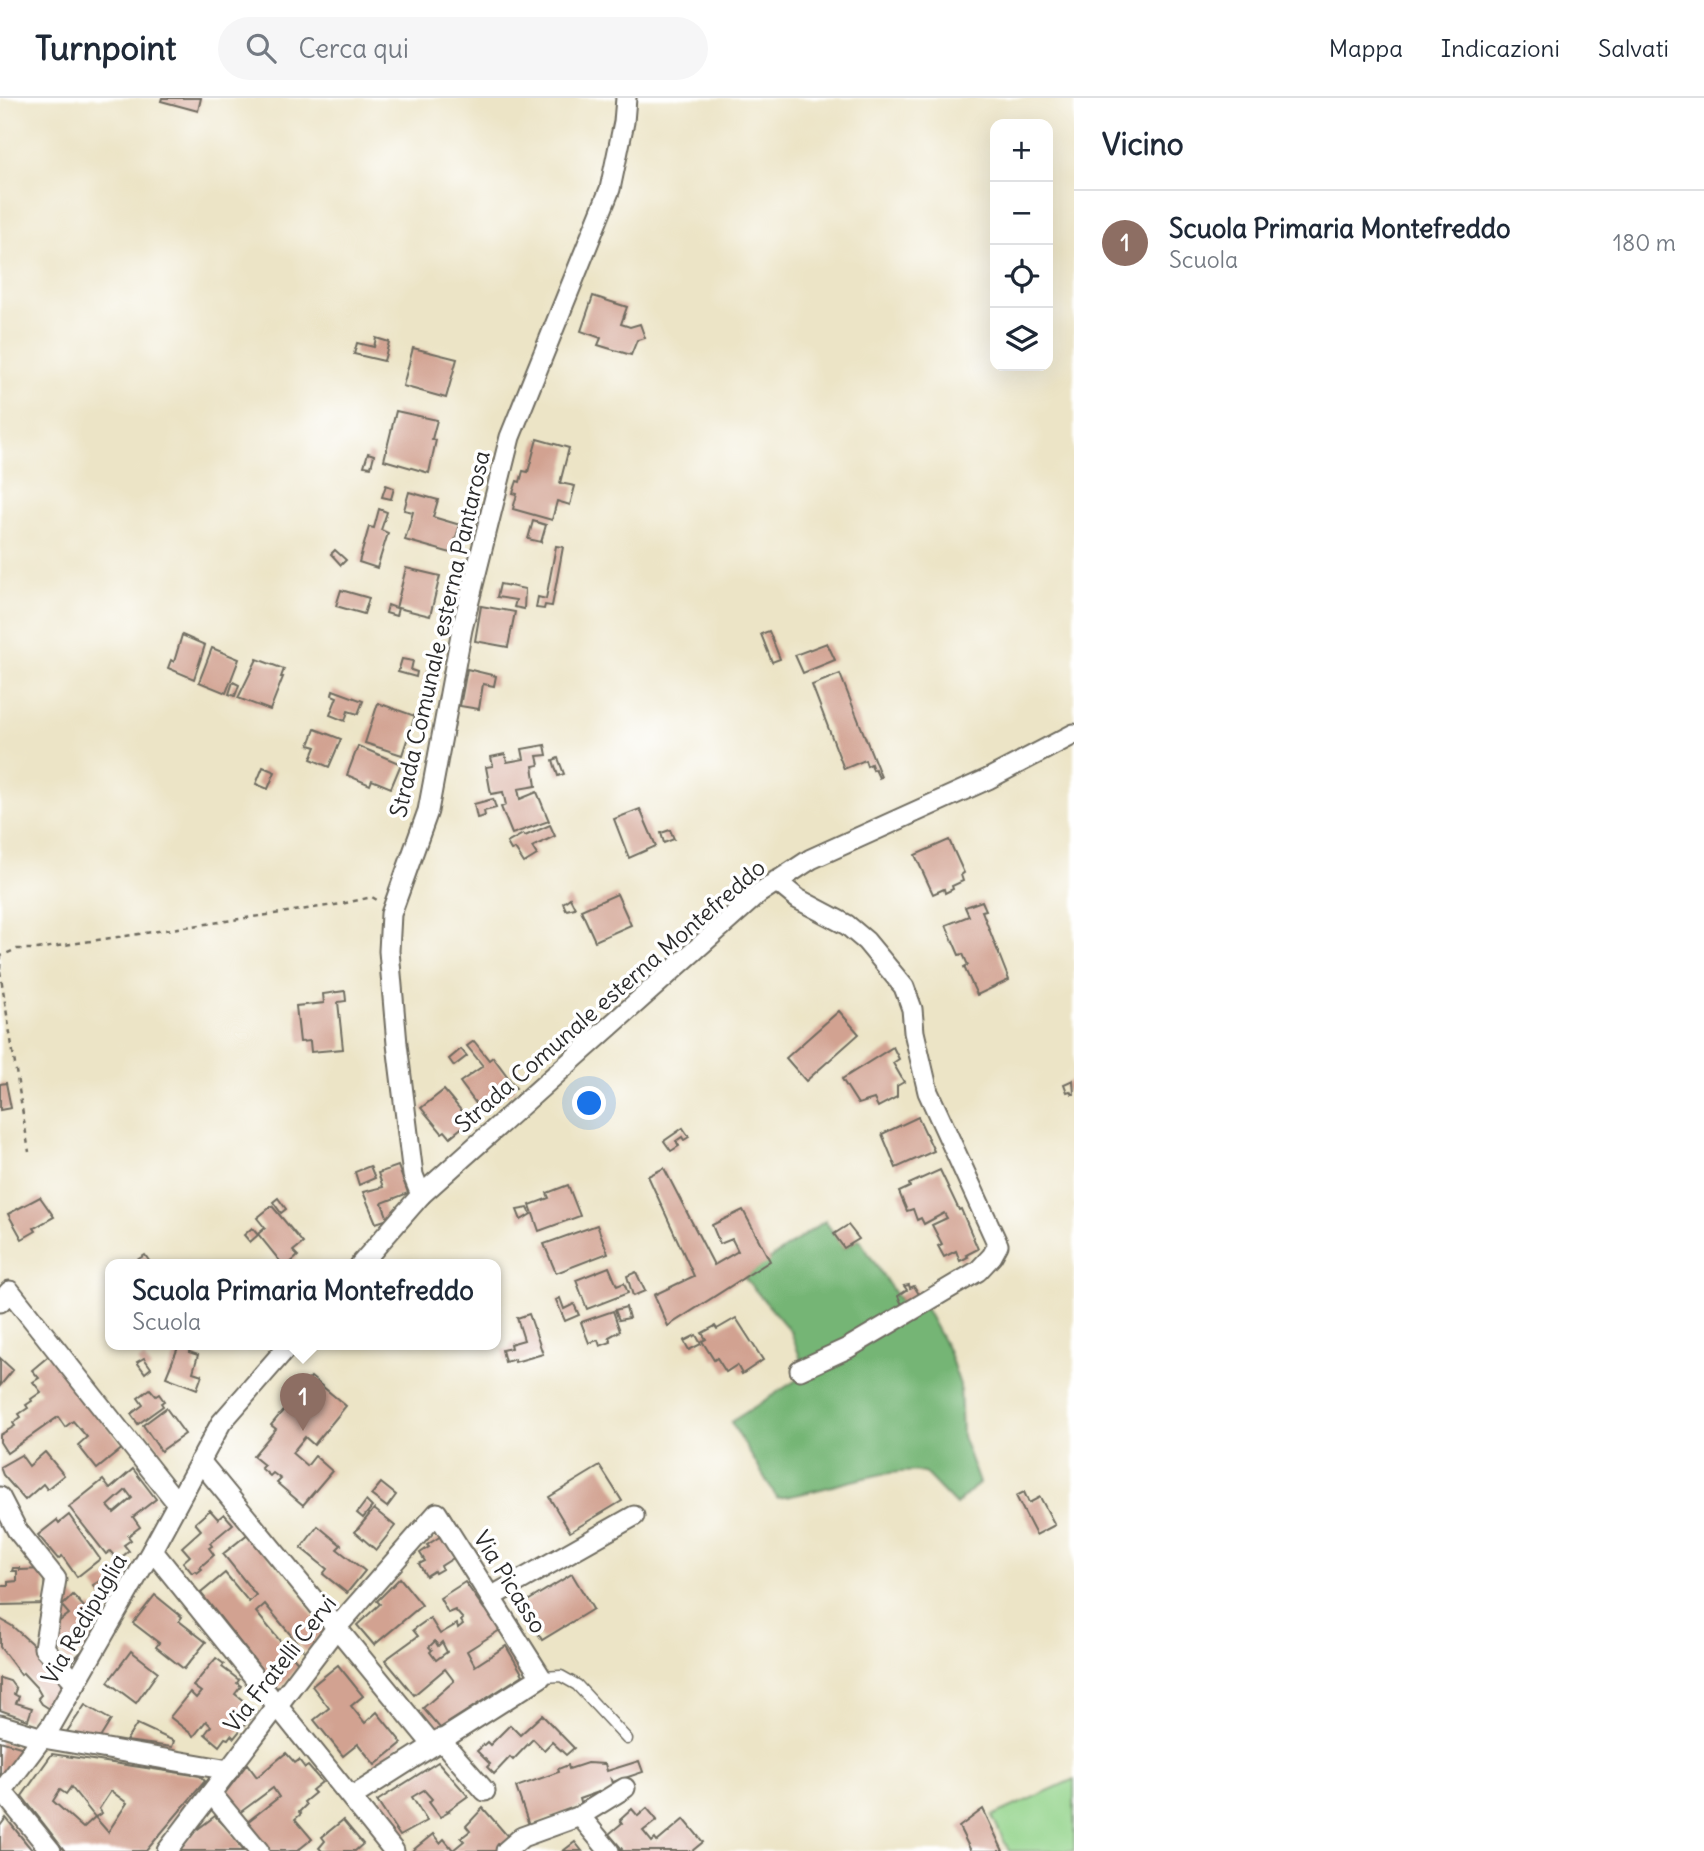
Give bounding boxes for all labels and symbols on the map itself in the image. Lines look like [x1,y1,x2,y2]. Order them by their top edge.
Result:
street label: Strada Comunale esterna Pantarosa [383,448,496,820]
street label: Strada Comunale esterna Montefreddo [448,853,771,1139]
your location [572,1086,606,1120]
pin: 1 [280,1373,326,1431]
street label: Via Picasso [467,1525,553,1638]
street label: Via Redipuglia [34,1548,133,1689]
street label: Via Fratelli Cervi [217,1589,342,1738]

